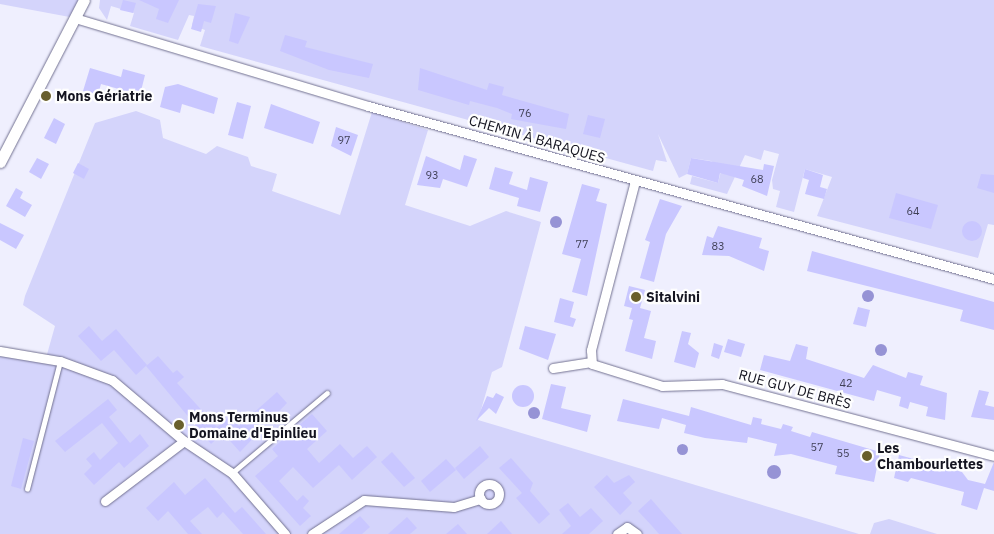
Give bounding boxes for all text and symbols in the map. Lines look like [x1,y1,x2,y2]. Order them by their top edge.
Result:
place label: Mons Gériatrie [56,88,152,104]
marker: Mons Gériatrie [40,90,52,102]
house number: 76 [518,106,532,120]
street label: CHEMIN À BARAQUES [467,112,607,166]
house number: 97 [337,133,351,147]
house number: 93 [425,168,439,182]
house number: 68 [750,172,764,186]
house number: 64 [906,204,920,218]
house number: 77 [575,237,589,251]
house number: 83 [711,239,725,253]
place label: Sitalvini [646,289,700,305]
marker: Sitalvini [630,291,642,303]
street label: RUE GUY DE BRÈS [737,366,853,412]
house number: 42 [839,376,853,390]
place label: Mons Terminus Domaine d'Epinlieu [189,409,317,442]
marker: Mons Terminus Domaine d'Epinlieu [173,419,185,431]
house number: 57 [810,440,824,454]
place label: Les Chambourlettes [877,440,983,472]
house number: 55 [836,446,850,460]
marker: Les Chambourlettes [861,450,873,462]

